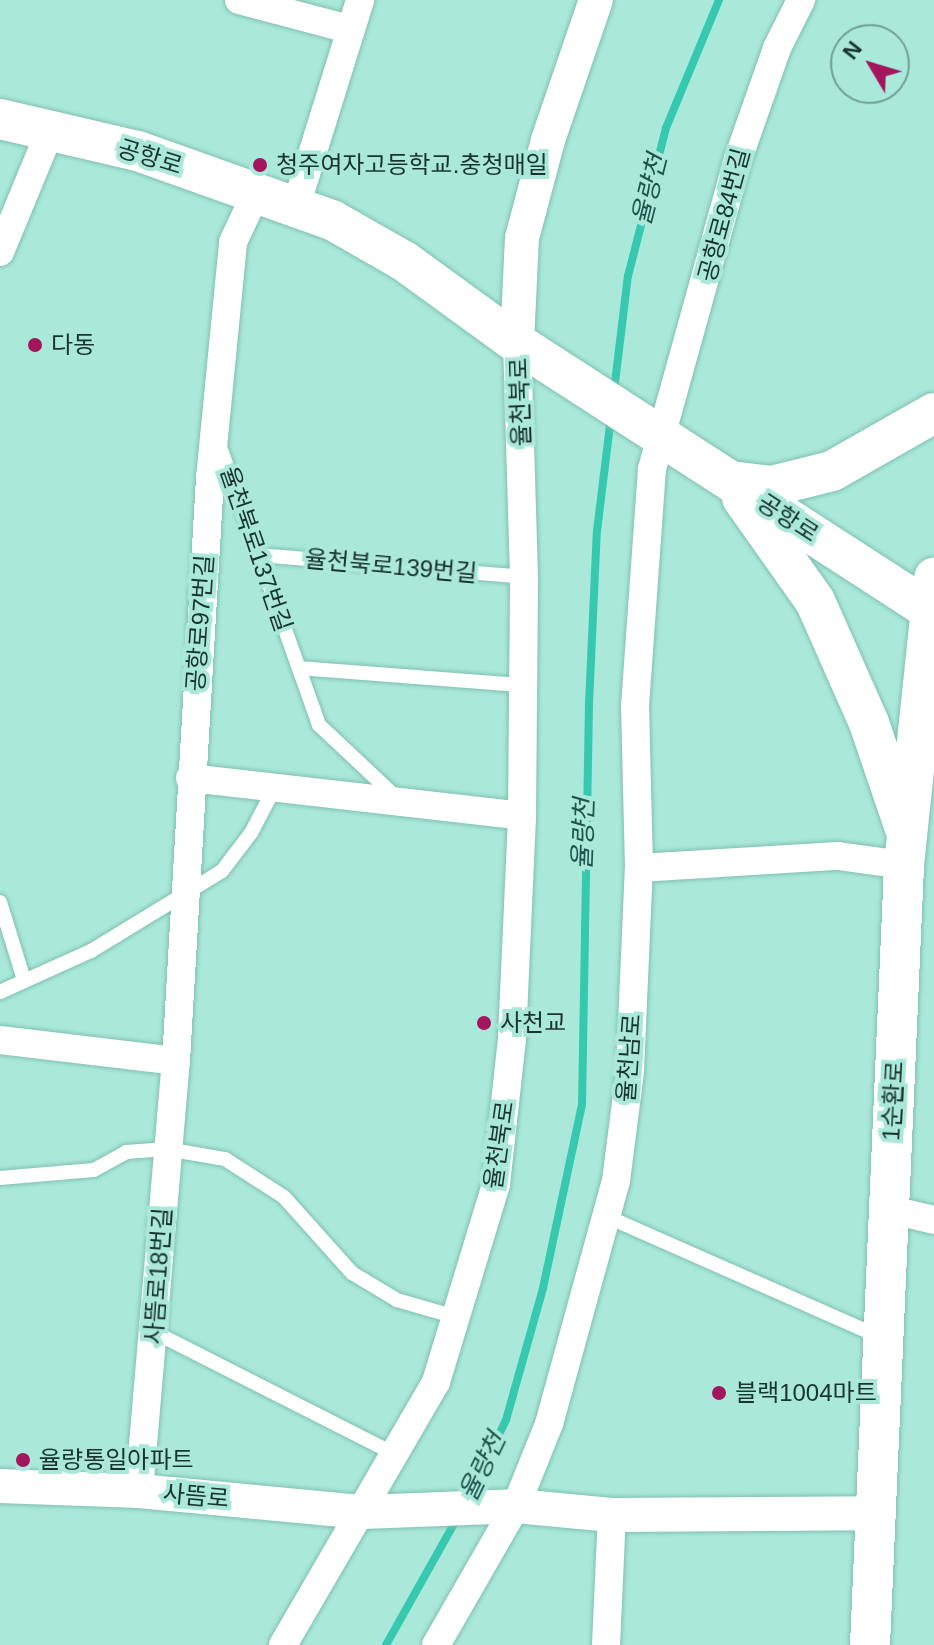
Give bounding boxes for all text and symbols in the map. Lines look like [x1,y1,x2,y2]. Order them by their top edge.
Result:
north arrow [830,24,910,104]
text: N [838,36,867,64]
street label: 공항로 [114,134,186,180]
street label: 공항로84번길 [692,145,756,285]
place label: 청주여자고등학교.충청매일 [276,151,548,179]
water label: 율량천 [626,151,674,229]
marker: 청주여자고등학교.충청매일 [251,156,269,174]
place label: 다동 [51,331,95,359]
marker: 다동 [26,336,44,354]
street label: 율천북로 [504,357,536,447]
street label: 율천북로137번길 [214,463,298,635]
street label: 공항로 [752,488,824,548]
street label: 율천북로139번길 [304,544,478,588]
street label: 공항로97번길 [181,554,219,692]
water label: 율량천 [567,798,601,870]
place label: 사천교 [500,1009,566,1037]
street label: 율천남로 [612,1013,646,1103]
marker: 사천교 [475,1014,493,1032]
street label: 1순환로 [877,1061,909,1141]
street label: 율천북로 [479,1099,519,1191]
street label: 사뜸로18번길 [139,1207,177,1345]
place label: 블랙1004마트 [735,1379,877,1407]
marker: 블랙1004마트 [710,1384,728,1402]
water label: 율량천 [453,1428,513,1506]
place label: 율량통일아파트 [39,1446,194,1474]
marker: 율량통일아파트 [14,1451,32,1469]
street label: 사뜸로 [162,1479,230,1513]

